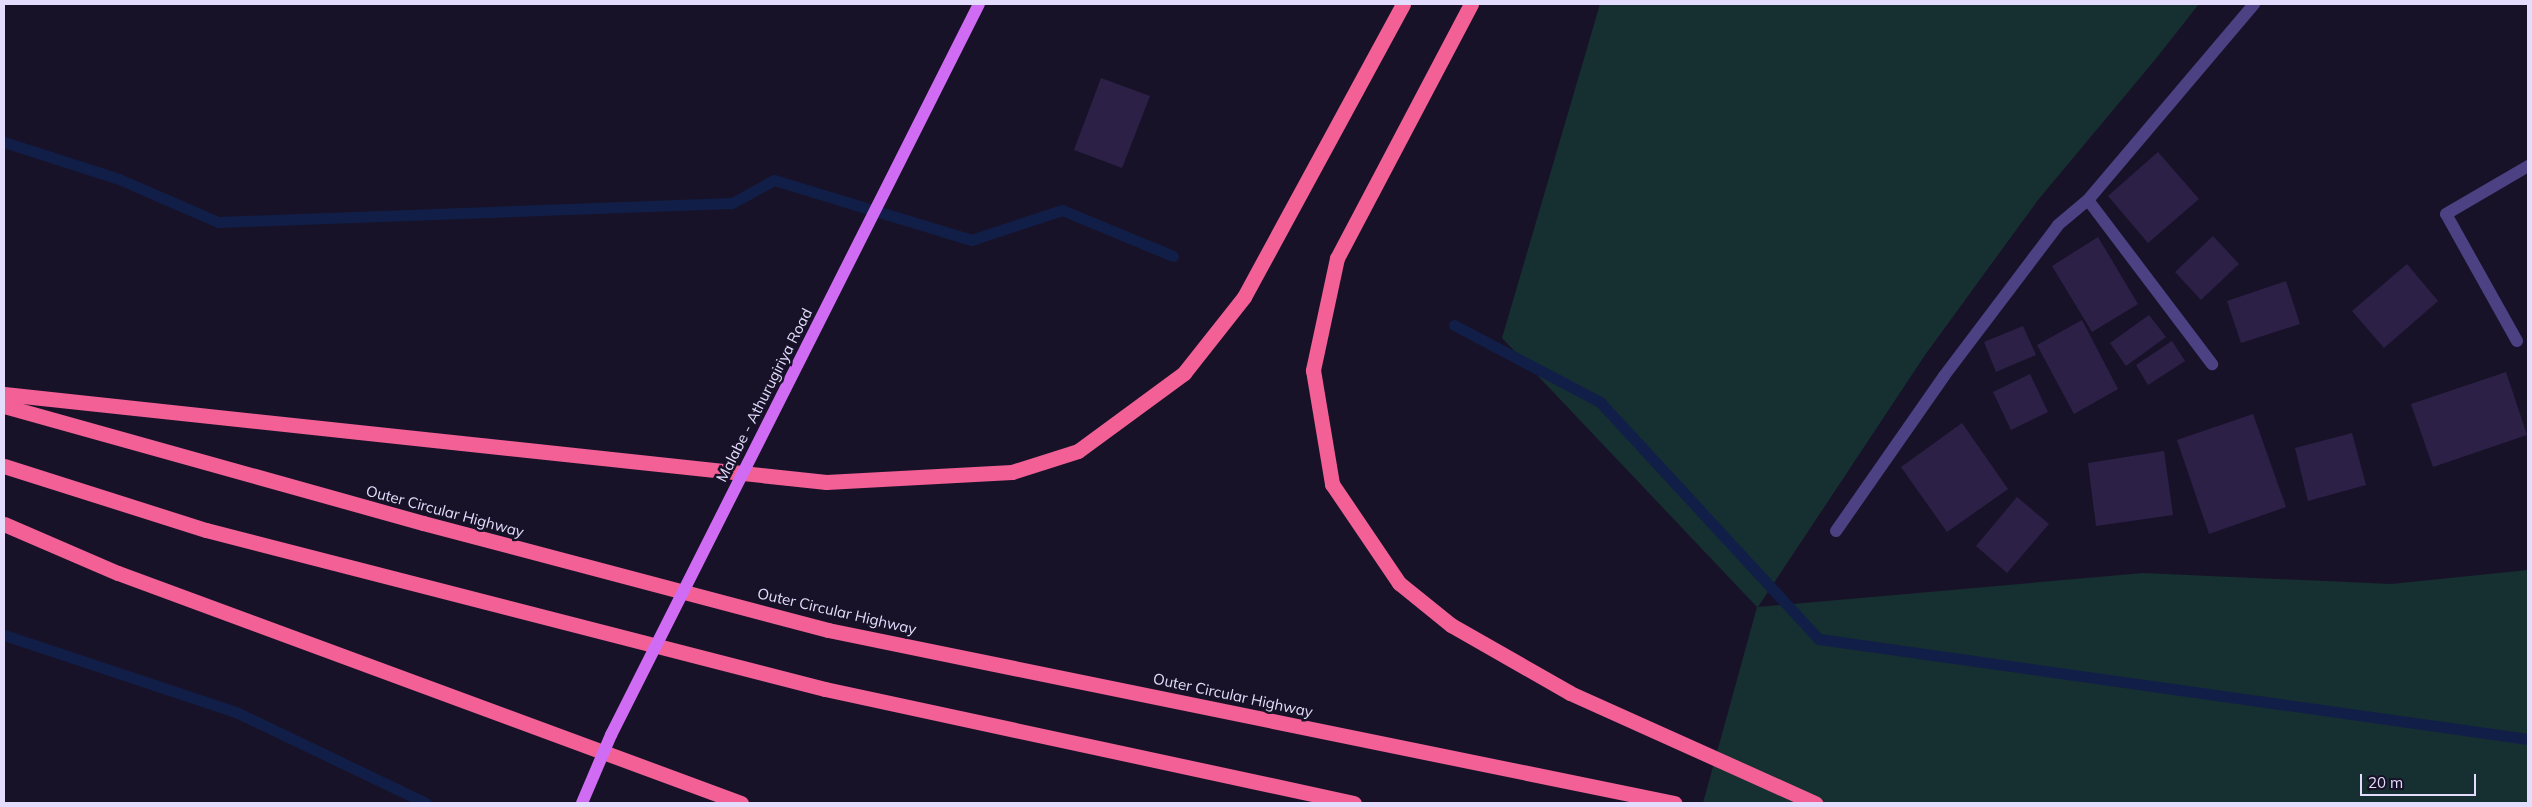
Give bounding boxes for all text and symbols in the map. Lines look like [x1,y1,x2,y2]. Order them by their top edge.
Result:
street label: Malabe - Athurugiriya Road [712,305,816,485]
street label: Outer Circular Highway [364,481,526,541]
street label: Outer Circular Highway [756,584,918,638]
street label: Outer Circular Highway [1152,669,1314,721]
scale bar [2362,764,2478,796]
text: 20 m [2368,773,2403,792]

